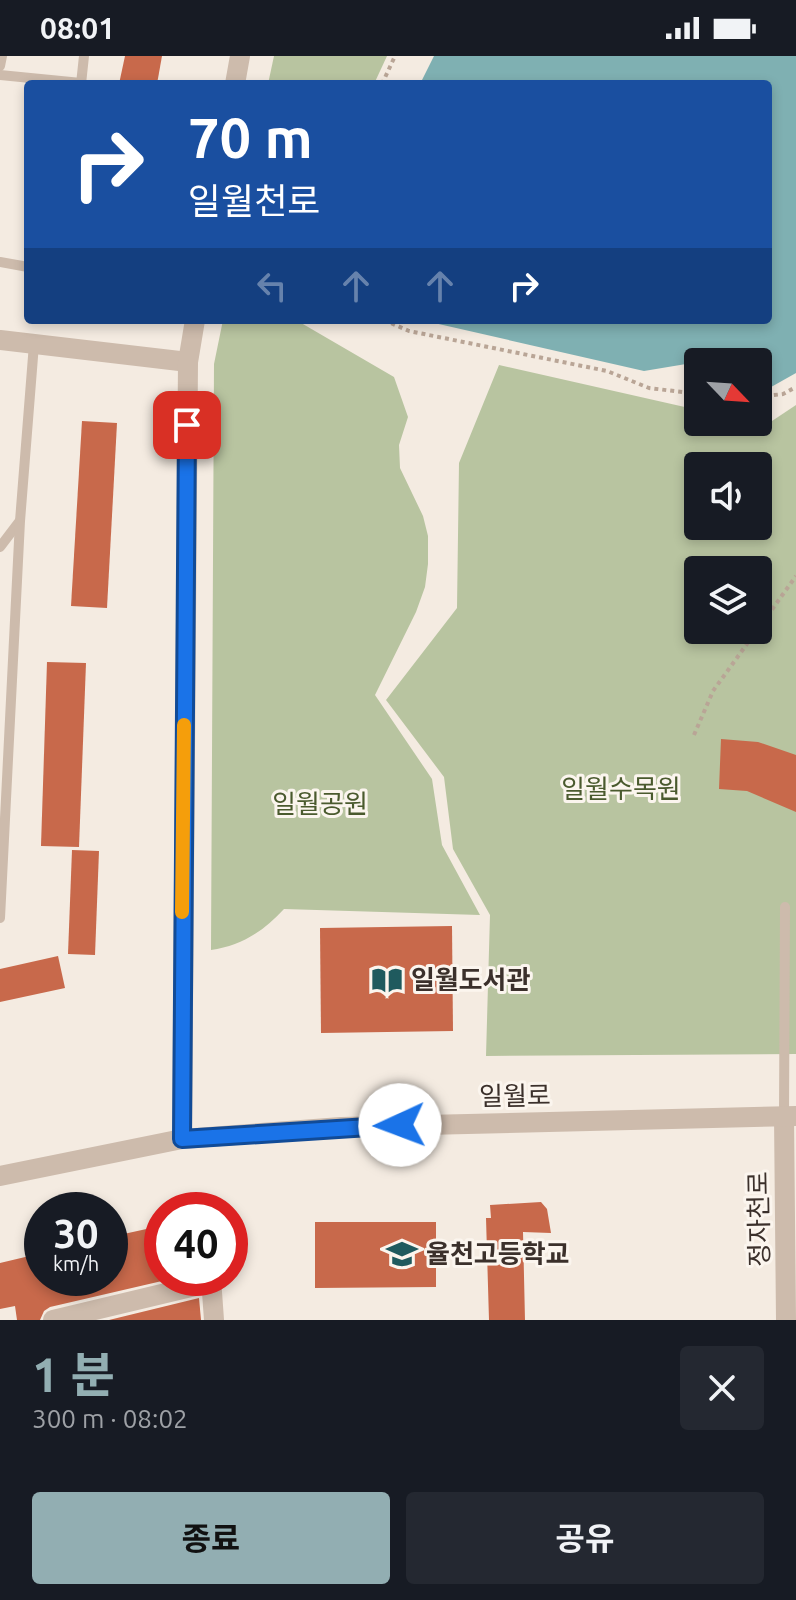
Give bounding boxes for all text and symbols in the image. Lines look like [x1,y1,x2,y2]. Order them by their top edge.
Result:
text: 08:01 [40,11,115,45]
text: 70 m [188,106,313,169]
icon: right [56,112,160,216]
text: 일월천로 [188,180,320,221]
icon: left [250,264,294,308]
icon: ahead [334,264,378,308]
icon: ahead [418,264,462,308]
icon: right [502,264,546,308]
north arrow [684,348,772,436]
map controls [684,348,772,644]
pin [153,391,221,459]
icon: arrive [165,403,209,447]
button: sound [684,452,772,540]
button: layers [684,556,772,644]
park label: 일월수목원 [561,774,681,803]
park label: 일월공원 [272,789,368,818]
library icon: 일월도서관 [370,963,404,997]
place label: 일월도서관 [411,965,531,994]
street label: 일월로 [479,1080,551,1111]
position arrow [358,1083,442,1167]
street label: 정자천로 [743,1171,774,1267]
speed limit sign: 40 [144,1192,248,1296]
text: 30 [53,1211,99,1256]
school or university icon: 율천고등학교 [385,1237,419,1271]
place label: 율천고등학교 [426,1239,570,1268]
text: km/h [53,1252,99,1275]
button: close [680,1346,764,1430]
text: 1 분 [32,1347,115,1401]
text: 300 m · 08:02 [32,1404,188,1433]
button: 종료 [32,1492,390,1584]
button: 공유 [406,1492,764,1584]

